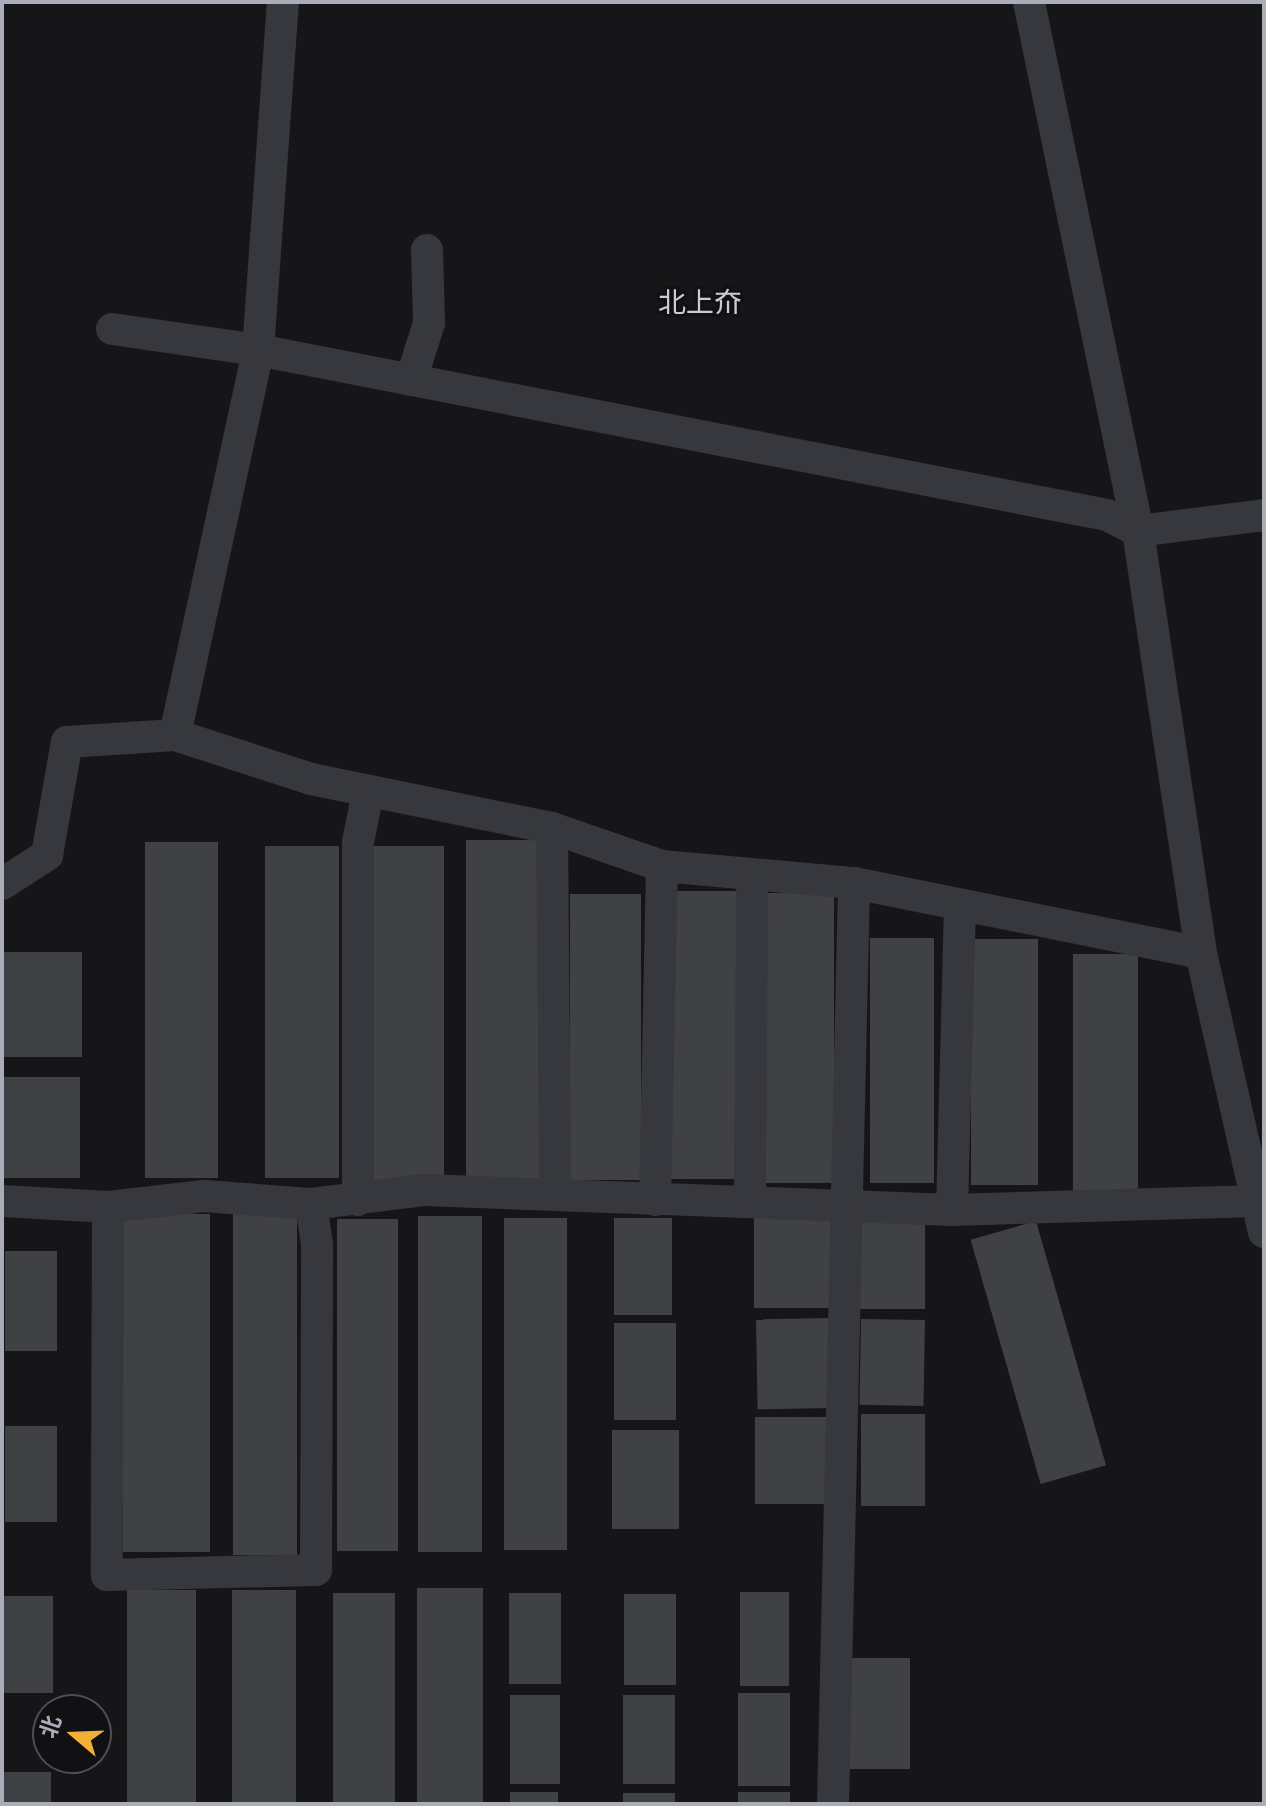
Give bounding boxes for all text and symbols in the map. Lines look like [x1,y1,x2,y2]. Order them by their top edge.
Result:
district label: 北上夼 [658,287,742,321]
north arrow [32,1694,112,1774]
text: 北 [37,1713,65,1741]

